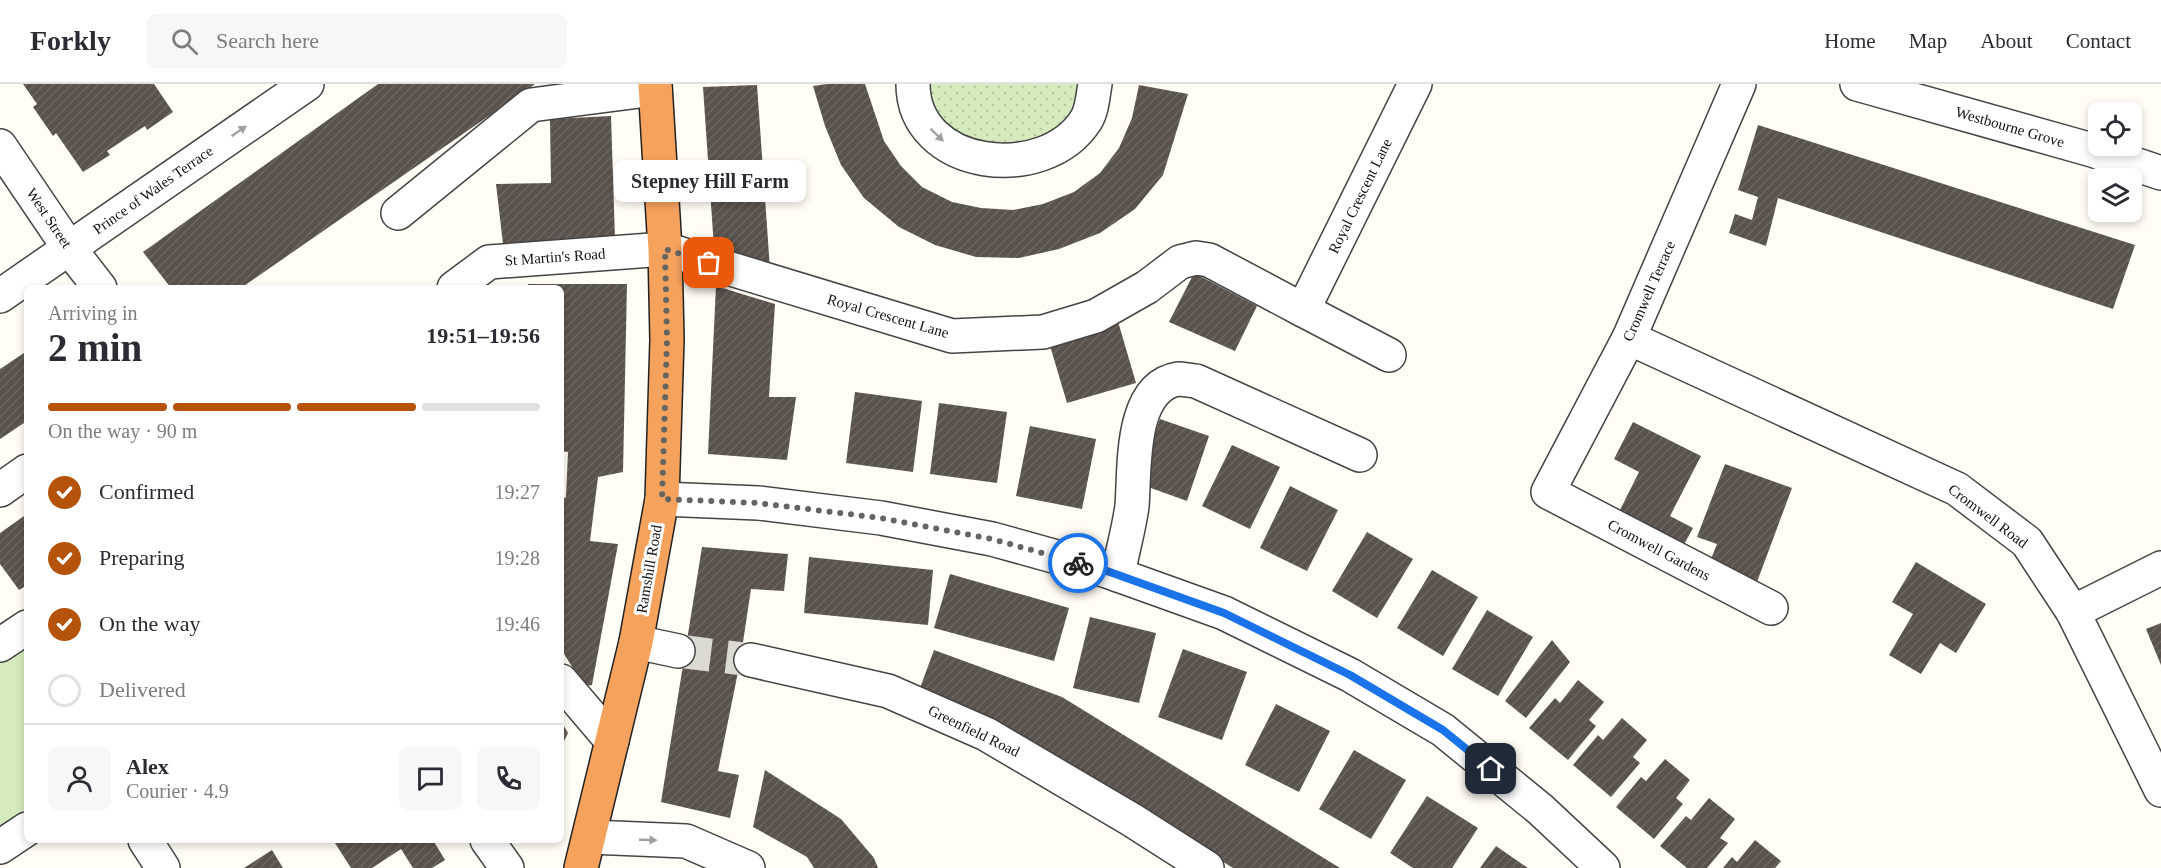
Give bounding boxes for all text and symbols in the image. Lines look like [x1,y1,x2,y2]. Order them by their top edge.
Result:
search box [147,14,567,68]
text: Forkly [30,25,111,56]
icon: search [168,25,201,58]
text: Search here [216,28,319,53]
text: Home [1824,29,1876,53]
text: Map [1909,29,1947,53]
text: About [1980,29,2033,53]
text: Contact [2066,29,2131,53]
map controls [2088,102,2142,222]
button: locate [2088,102,2142,156]
street label: Westbourne Grove [1954,104,2067,150]
one-way arrow [230,125,246,137]
one-way arrow [929,128,944,142]
street label: Royal Crescent Lane [1325,136,1395,256]
street label: Prince of Wales Terrace [90,142,216,237]
callout: Stepney Hill Farm [613,161,805,203]
button: layers [2088,168,2142,222]
text: Stepney Hill Farm [631,170,789,192]
street label: West Street [23,185,75,251]
pin [683,237,734,288]
street label: Cromwell Terrace [1620,238,1678,344]
street label: St Martin's Road [504,245,606,269]
icon: bag [692,246,725,279]
street label: Royal Crescent Lane [825,291,951,341]
text: Arriving in [48,302,137,324]
text: 19:51–19:56 [426,323,540,348]
text: 2 min [48,326,142,369]
text: On the way · 90 m [48,420,197,442]
icon: check [48,476,81,509]
text: Confirmed [99,479,194,504]
text: 19:27 [494,481,540,503]
street label: Cromwell Road [1945,481,2031,551]
street label: Cromwell Gardens [1605,516,1713,584]
street label: Ramshill Road [633,523,665,615]
courier [1048,533,1108,593]
icon: check [48,542,81,575]
text: Preparing [99,545,185,570]
text: 19:28 [494,547,540,569]
icon: bike [1062,547,1095,580]
icon: check [48,608,81,641]
text: On the way [99,611,200,636]
text: 19:46 [494,613,540,635]
text: Delivered [99,677,186,702]
street label: Greenfield Road [926,702,1023,760]
pin [1465,743,1516,794]
button: person [48,747,111,810]
button: chat [399,747,462,810]
button: phone [477,747,540,810]
icon: home [1474,752,1507,785]
text: Alex [126,754,169,779]
text: Courier · 4.9 [126,780,229,802]
one-way arrow [639,835,658,844]

